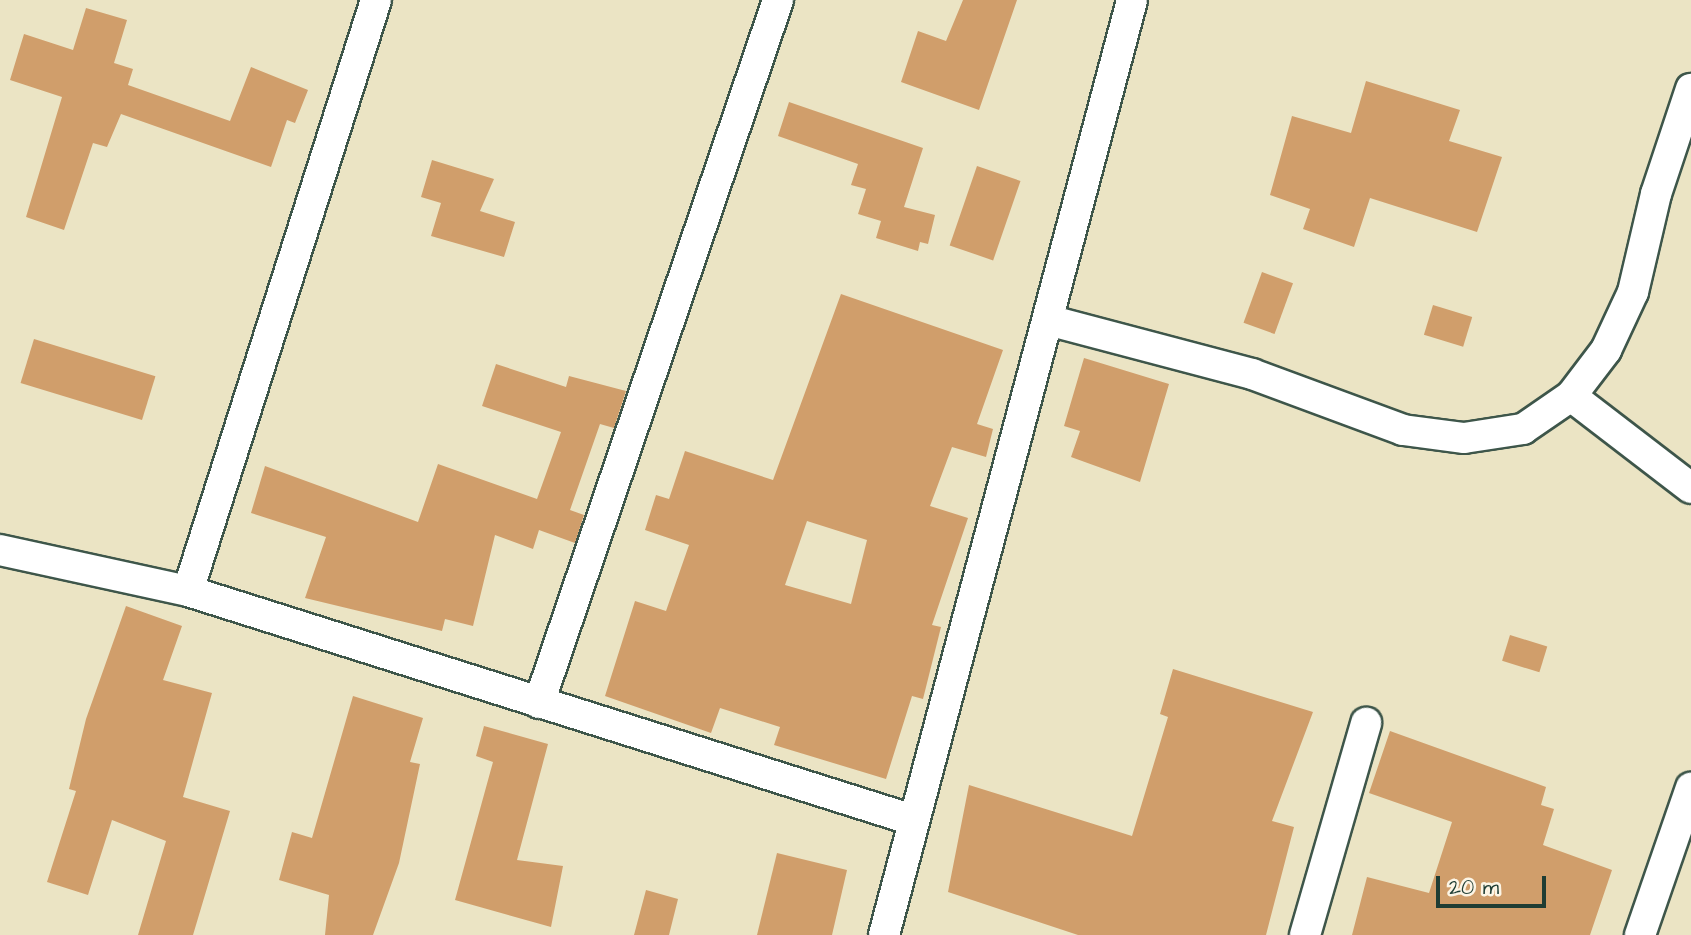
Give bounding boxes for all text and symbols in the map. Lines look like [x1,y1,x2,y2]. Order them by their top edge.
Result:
scale bar [1439,862,1549,906]
text: 20 m [1449,873,1499,902]

